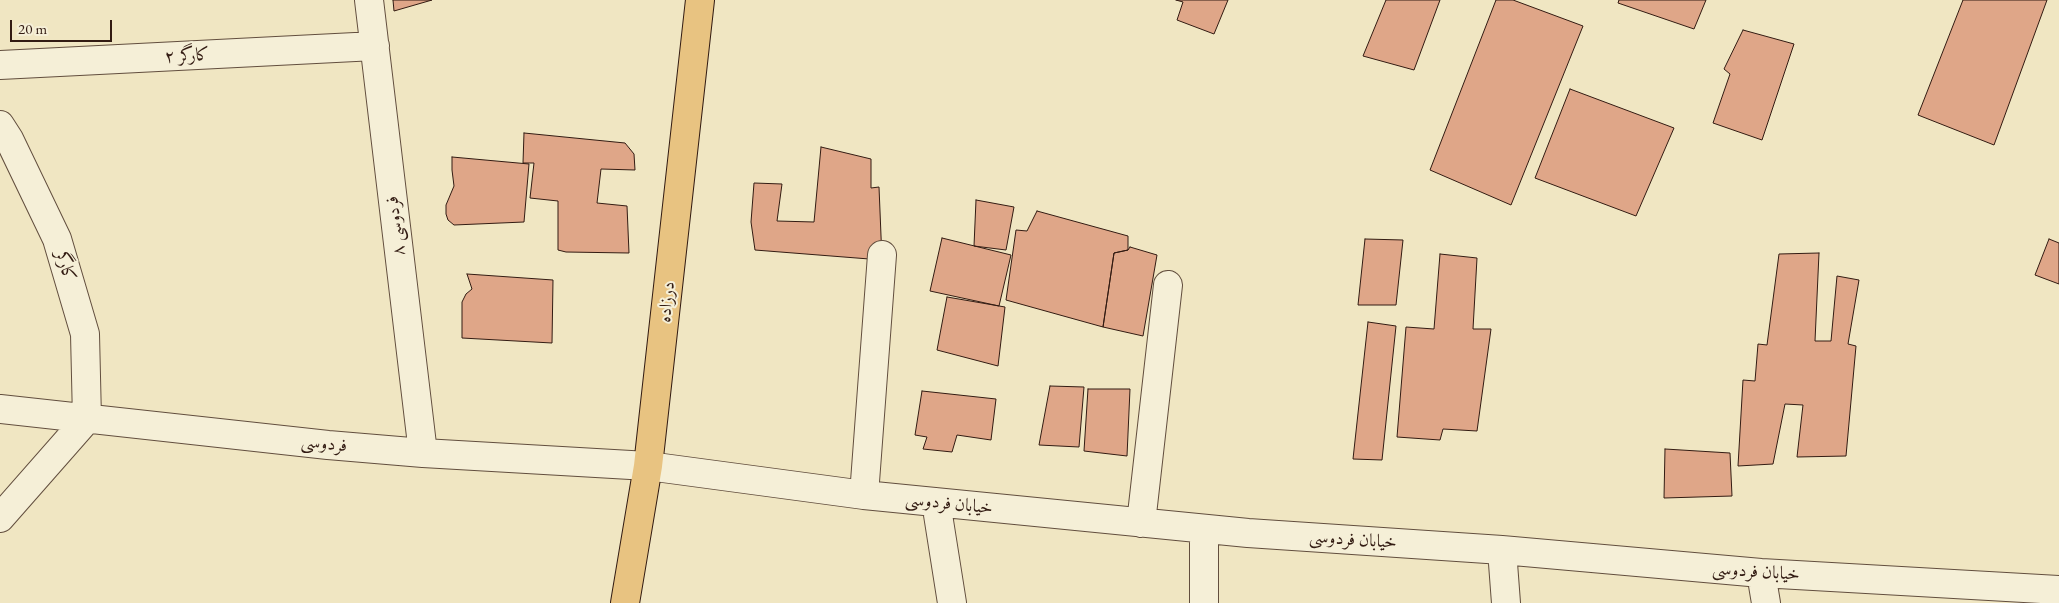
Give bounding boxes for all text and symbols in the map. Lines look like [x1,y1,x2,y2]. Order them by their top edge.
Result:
scale bar [12,10,115,42]
text: 20 m [18,19,47,38]
street label: کارگر ۲ [164,44,210,68]
street label: فردوسی ۸ [382,195,410,257]
street label: کارگر [50,248,80,284]
street label: درزاده [654,280,680,324]
street label: فردوسی [300,431,348,457]
street label: خیابان فردوسی [904,489,994,519]
street label: خیابان فردوسی [1308,526,1398,554]
street label: خیابان فردوسی [1711,558,1801,586]

